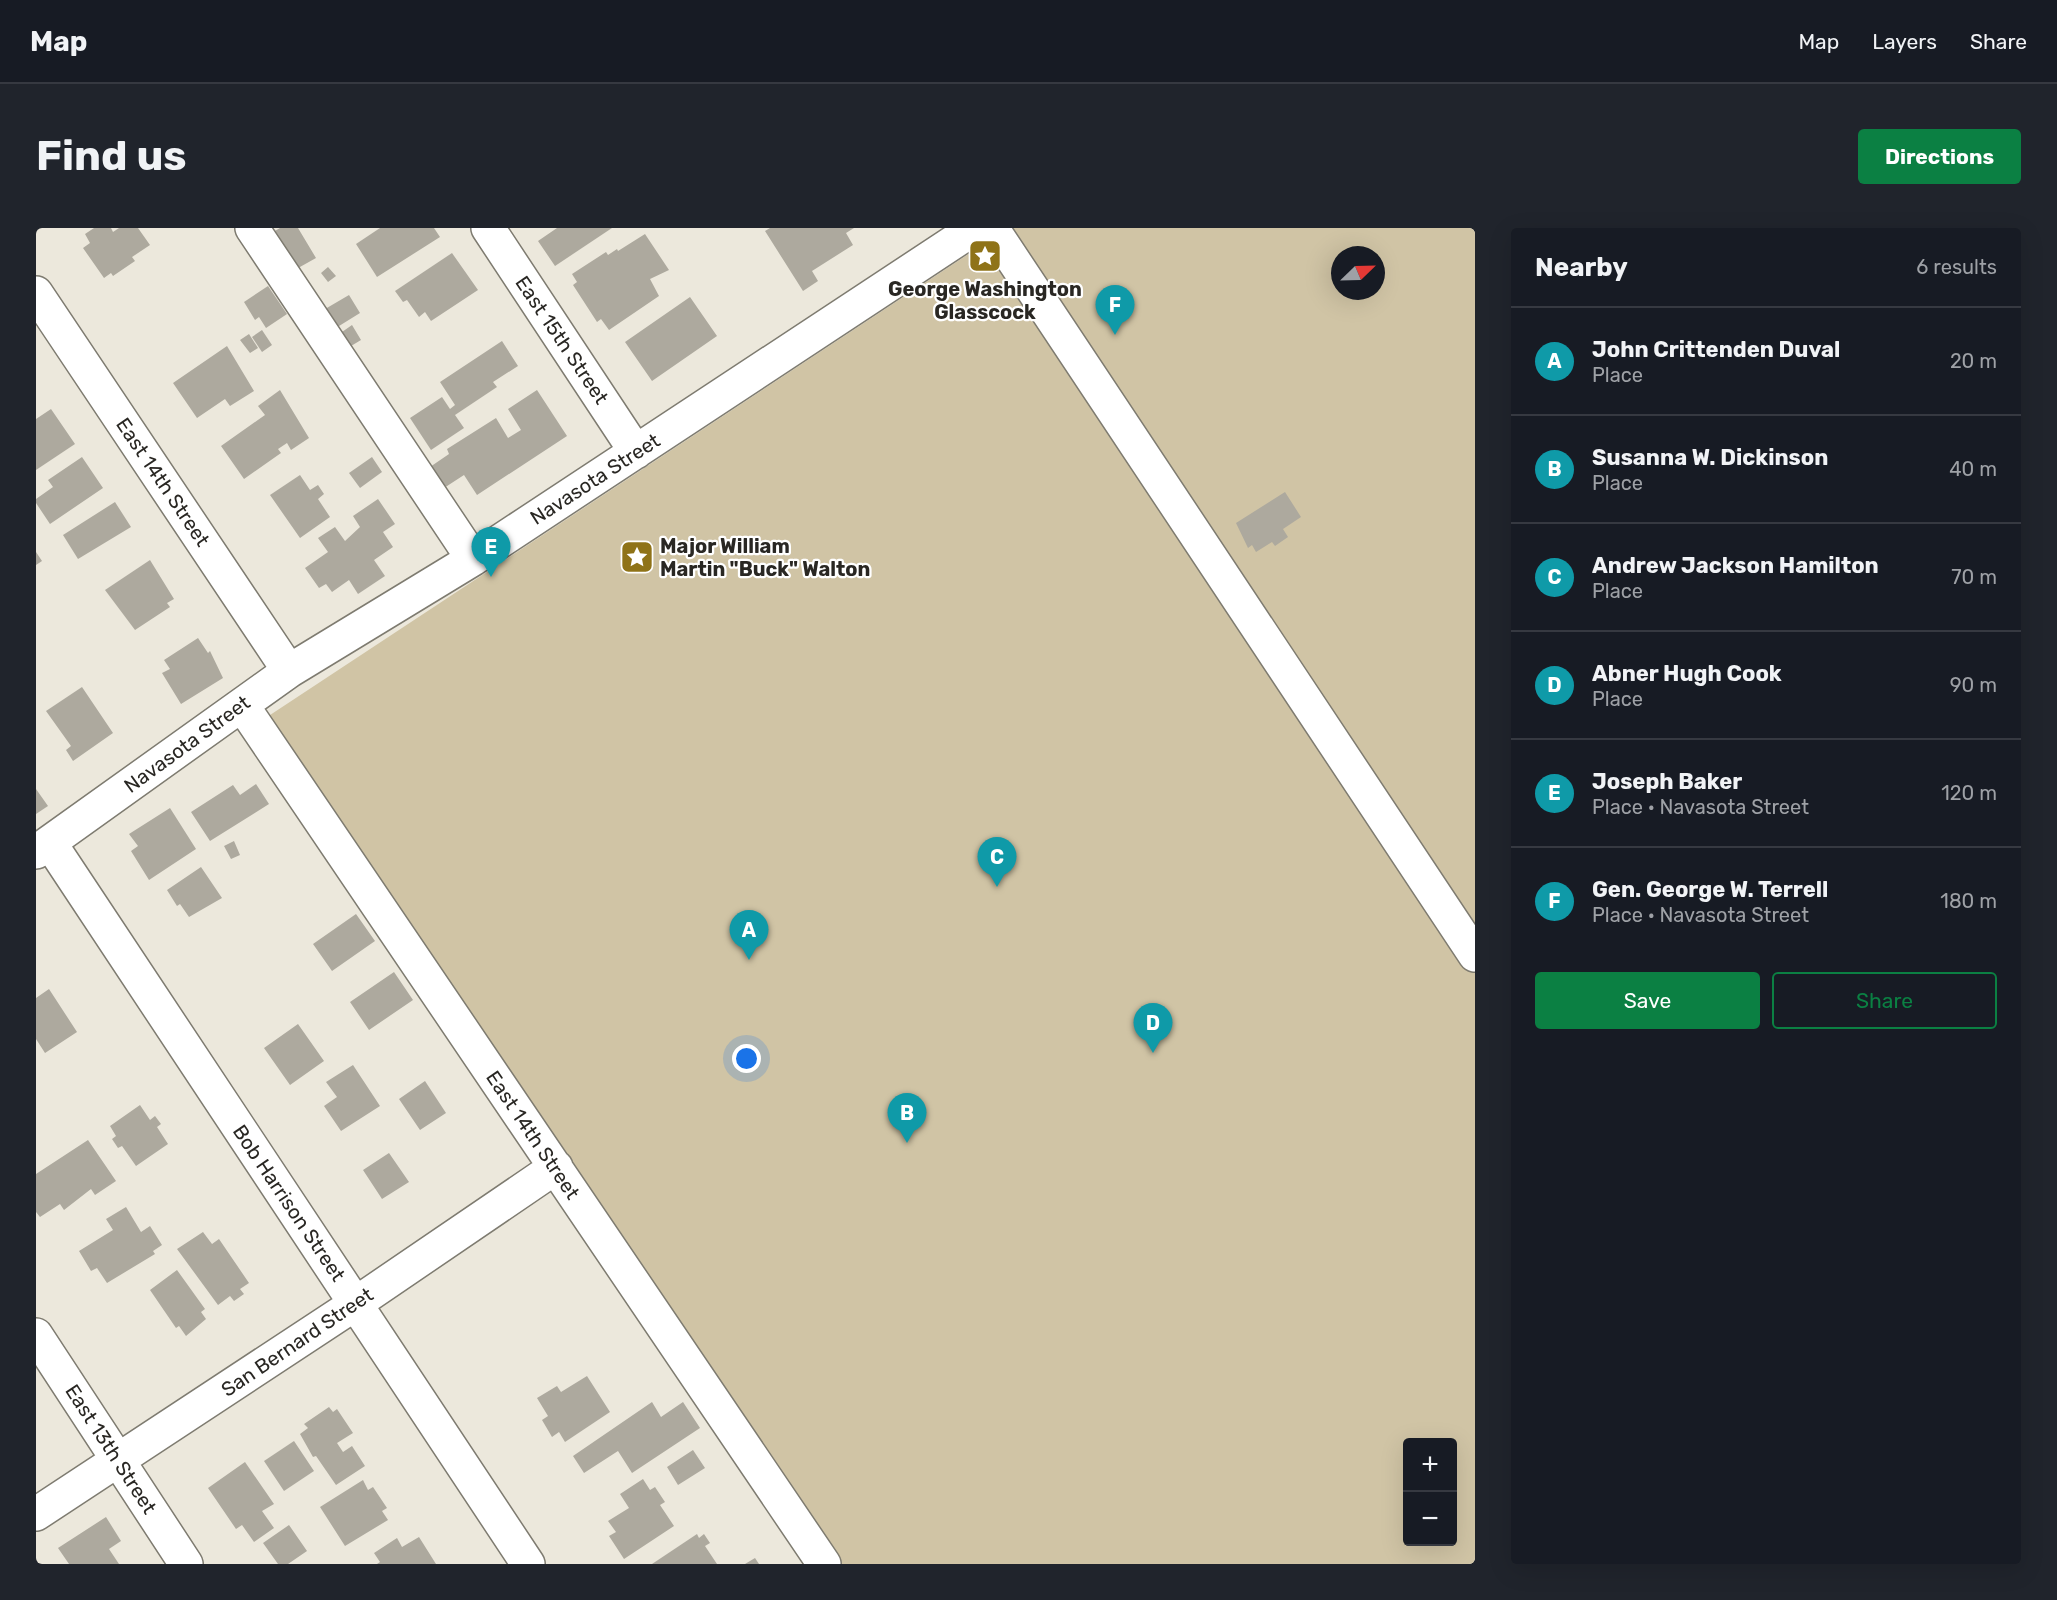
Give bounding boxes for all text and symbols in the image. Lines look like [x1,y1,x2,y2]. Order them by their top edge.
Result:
text: Map [30,25,87,58]
text: Map [1798,29,1839,54]
text: Layers [1872,29,1937,54]
text: Share [1970,29,2027,54]
button: Directions [1858,129,2021,184]
text: Find us [36,131,187,181]
place icon: George Washington Glasscock [967,238,1003,274]
north arrow [1331,246,1385,300]
text: Nearby [1535,252,1628,283]
text: 6 results [1916,255,1997,279]
street label: East 15th Street [510,271,614,409]
place label: George Washington Glasscock [888,277,1082,324]
pin: F [1096,285,1134,335]
text: John Crittenden Duval [1592,336,1840,363]
text: A [1547,349,1562,373]
text: 20 m [1950,349,1997,373]
text: Place [1592,363,1643,387]
street label: East 14th Street [111,413,215,551]
street label: Navasota Street [526,428,664,530]
text: Susanna W. Dickinson [1592,444,1828,471]
text: B [1547,457,1562,481]
text: 40 m [1949,457,1997,481]
text: Place [1592,471,1643,495]
pin: E [472,528,510,577]
place label: Major William Martin "Buck" Walton [660,534,870,581]
place icon: Major William Martin "Buck" Walton [619,539,655,575]
text: Andrew Jackson Hamilton [1592,552,1879,579]
text: C [1547,565,1562,589]
text: 70 m [1951,565,1997,589]
text: Place [1592,579,1643,603]
text: Abner Hugh Cook [1592,660,1782,687]
text: D [1547,673,1562,697]
text: 90 m [1950,673,1997,697]
text: Place [1592,687,1643,711]
street label: Navasota Street [119,690,255,798]
text: Joseph Baker [1592,768,1742,795]
text: E [1548,781,1561,805]
text: 120 m [1941,781,1997,805]
text: Place · Navasota Street [1592,795,1809,819]
pin: C [978,838,1016,887]
text: Gen. George W. Terrell [1592,876,1828,903]
text: F [1548,889,1561,913]
text: 180 m [1940,889,1997,913]
text: Place · Navasota Street [1592,903,1809,927]
pin: A [730,910,768,960]
button: Save [1535,972,1760,1029]
button: Share [1772,972,1997,1029]
pin: D [1134,1004,1172,1053]
your location [732,1044,761,1073]
street label: East 14th Street [481,1066,585,1204]
pin: B [888,1094,926,1143]
street label: Bob Harrison Street [228,1120,350,1286]
street label: San Bernard Street [217,1282,378,1402]
street label: East 13th Street [60,1380,162,1518]
map controls [1403,1438,1457,1546]
button: + [1403,1438,1457,1492]
button: − [1403,1492,1457,1546]

